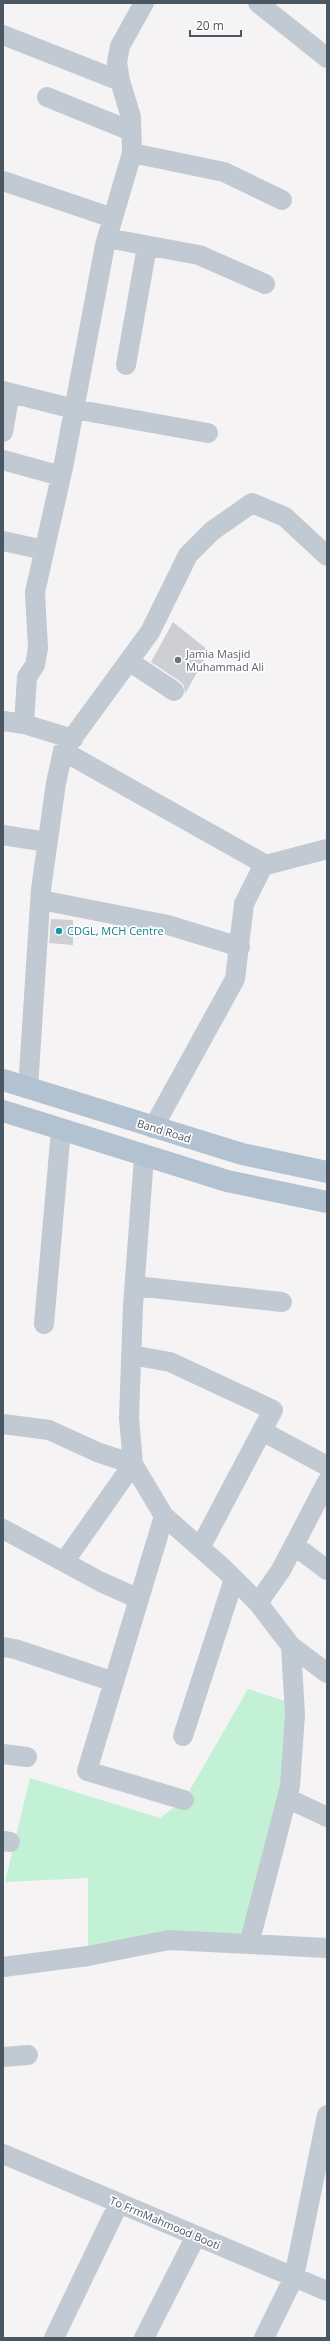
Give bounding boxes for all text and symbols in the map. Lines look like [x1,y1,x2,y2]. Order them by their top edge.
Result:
scale bar [190,12,241,38]
text: 20 m [196,17,224,34]
place label: Jamia Masjid Muhammad Ali [185,646,264,674]
marker: Jamia Masjid Muhammad Ali [173,655,183,665]
place label: CDGL, MCH Centre [67,923,164,938]
marker: CDGL, MCH Centre [54,926,64,936]
street label: Band Road [135,1115,193,1146]
street label: To FrmMahmood Booti [108,2192,223,2253]

